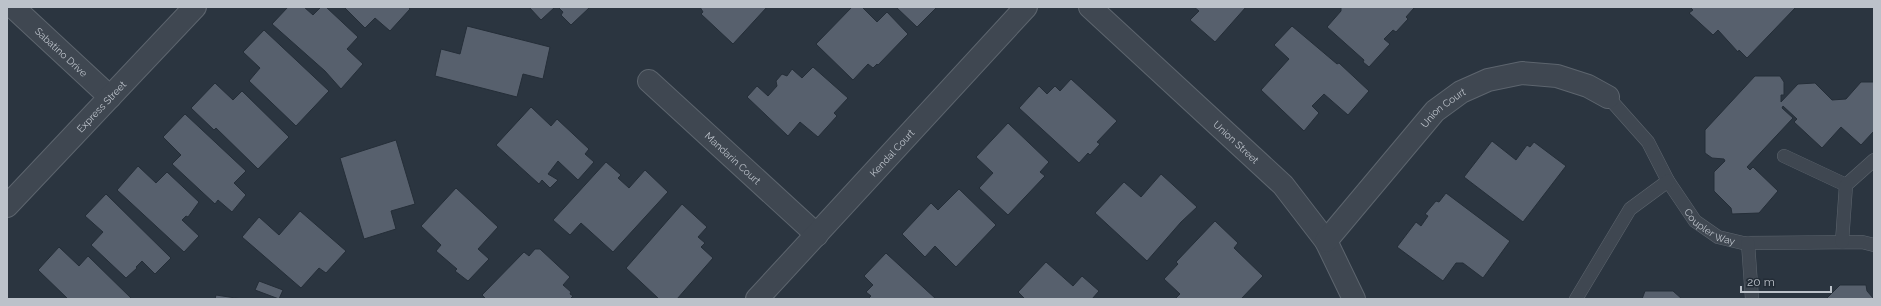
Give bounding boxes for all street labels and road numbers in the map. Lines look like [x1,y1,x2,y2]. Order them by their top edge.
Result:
street label: Sabatino Drive [33,25,89,79]
street label: Express Street [75,78,129,135]
street label: Union Court [1419,86,1468,130]
street label: Union Street [1211,119,1261,166]
street label: Kendal Court [868,127,917,179]
street label: Mandarin Court [703,130,763,187]
street label: Coupler Way [1682,206,1737,247]

